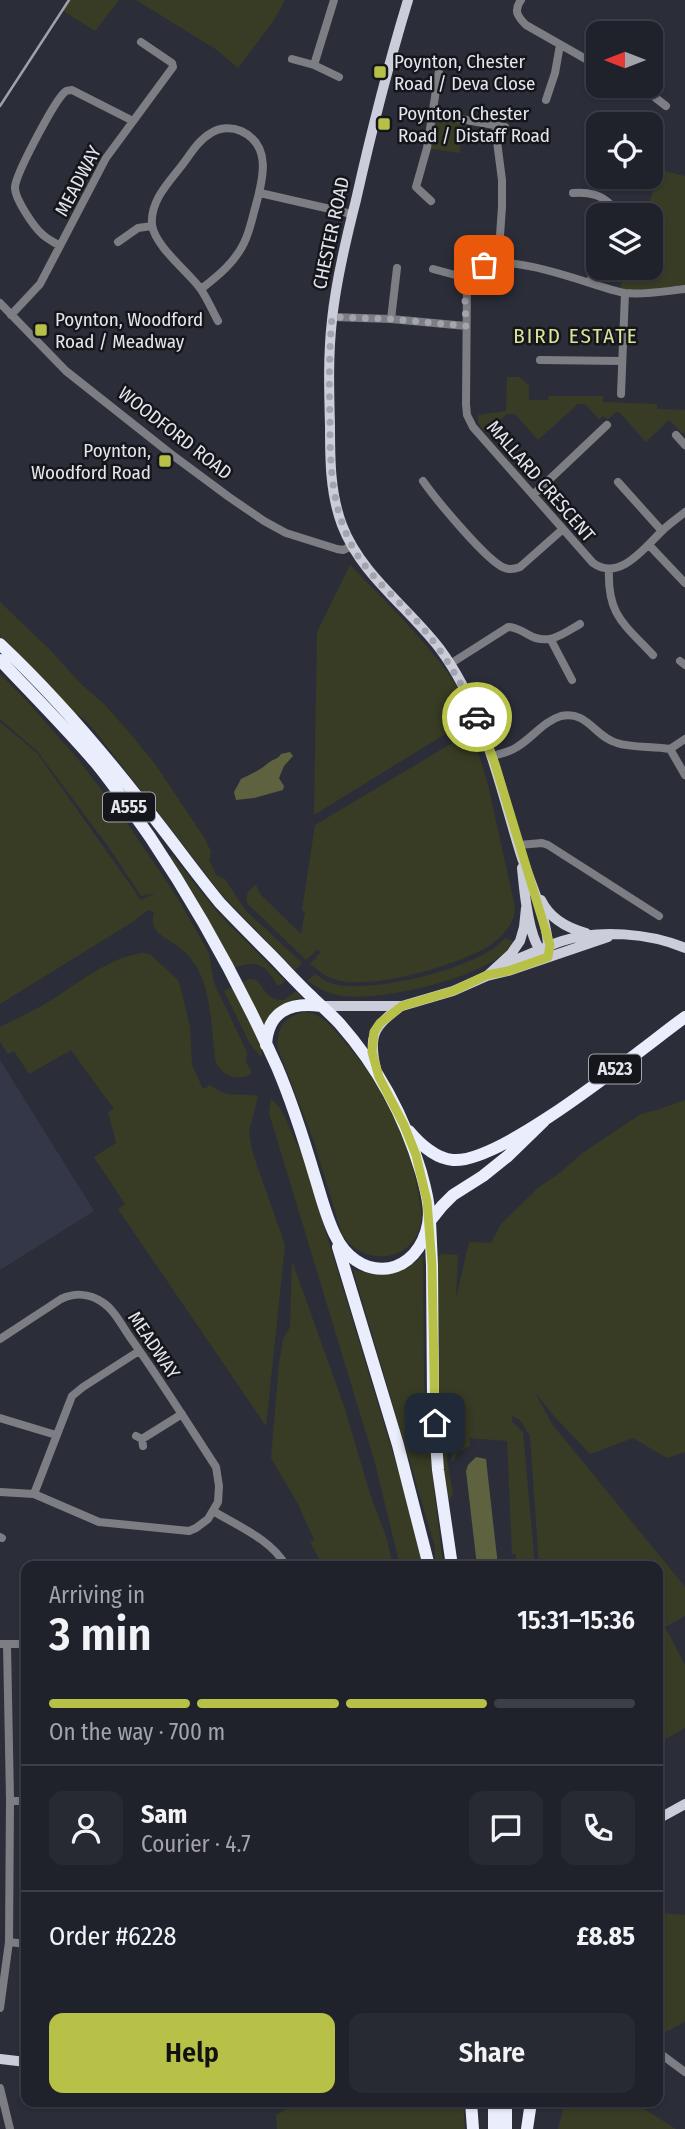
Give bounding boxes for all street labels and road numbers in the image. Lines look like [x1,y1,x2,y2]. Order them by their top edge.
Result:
street label: MEADWAY [50,141,106,220]
street label: CHESTER ROAD [308,175,354,291]
street label: WOODFORD ROAD [114,381,236,485]
street label: MALLARD CRESCENT [482,416,600,547]
road number: A555 [103,792,155,822]
road number: A523 [589,1054,641,1084]
street label: MEADWAY [123,1307,185,1383]

